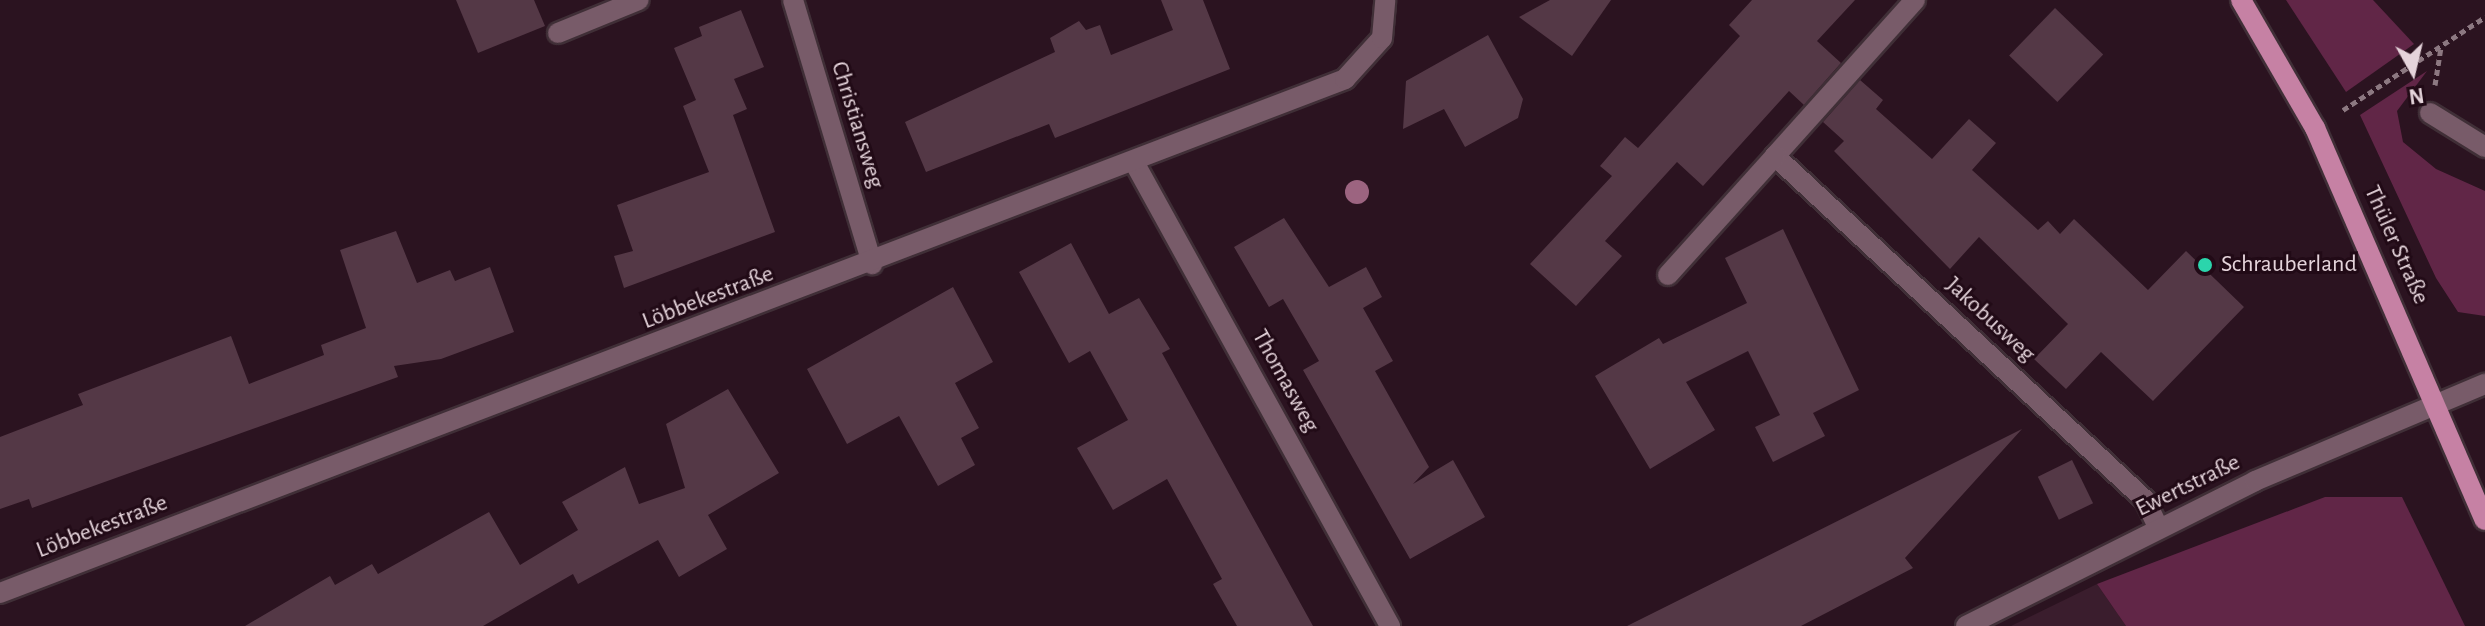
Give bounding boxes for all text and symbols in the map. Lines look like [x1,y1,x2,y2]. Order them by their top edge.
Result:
north arrow [2373,32,2453,112]
street label: Christiansweg [824,58,890,192]
text: N [2407,84,2425,108]
street label: Thüler Straße [2357,181,2435,309]
place label: Schrauberland [2221,251,2357,279]
marker: Schrauberland [2196,256,2214,274]
street label: Löbbekestraße [638,260,778,336]
street label: Jakobusweg [1939,271,2041,369]
street label: Thomasweg [1245,325,1325,437]
street label: Ewertstraße [2131,448,2245,524]
street label: Löbbekestraße [32,489,172,565]

